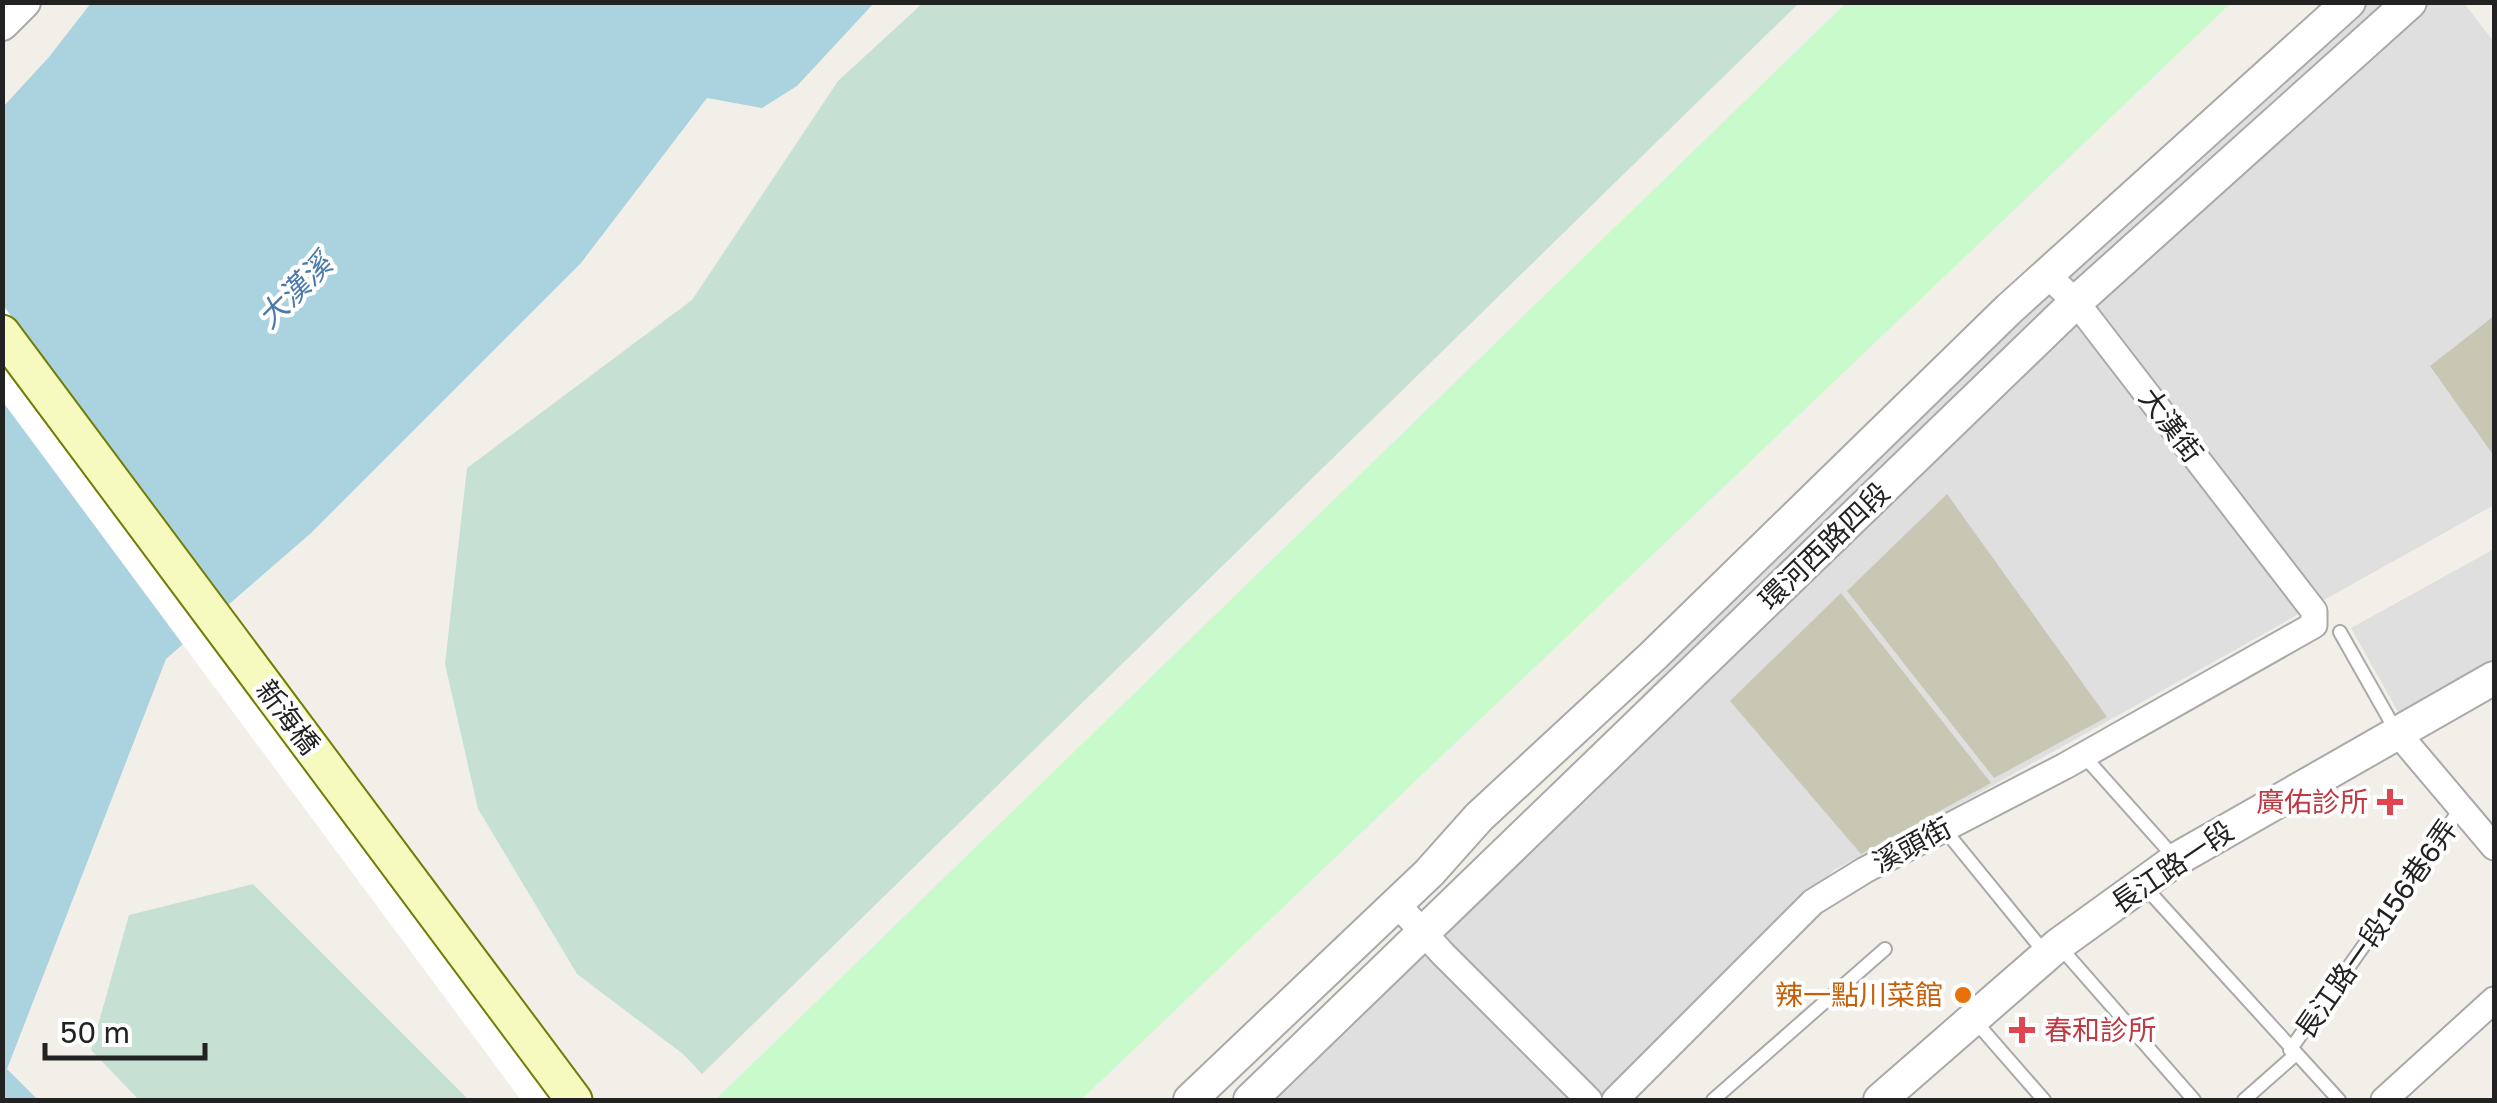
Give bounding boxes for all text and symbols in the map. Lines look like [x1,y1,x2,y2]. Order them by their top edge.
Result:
water label: 大漢溪 [250,243,342,335]
street label: 大漢街 [2133,381,2210,468]
street label: 環河西路四段 [1752,475,1896,616]
street label: 新海橋 [250,673,327,760]
place label: 廣佑診所 [2256,785,2368,818]
marker: 廣佑診所 [2377,789,2403,815]
street label: 溪頭街 [1867,810,1957,879]
street label: 長江路一段156巷6弄 [2288,813,2464,1045]
street label: 長江路一段 [2104,814,2239,919]
place label: 辣一點川菜館 [1775,978,1943,1011]
marker: 辣一點川菜館 [1952,984,1974,1006]
scale bar [45,998,205,1060]
place label: 春和診所 [2044,1013,2156,1046]
text: 50 m [60,1014,130,1050]
marker: 春和診所 [2009,1017,2035,1043]

